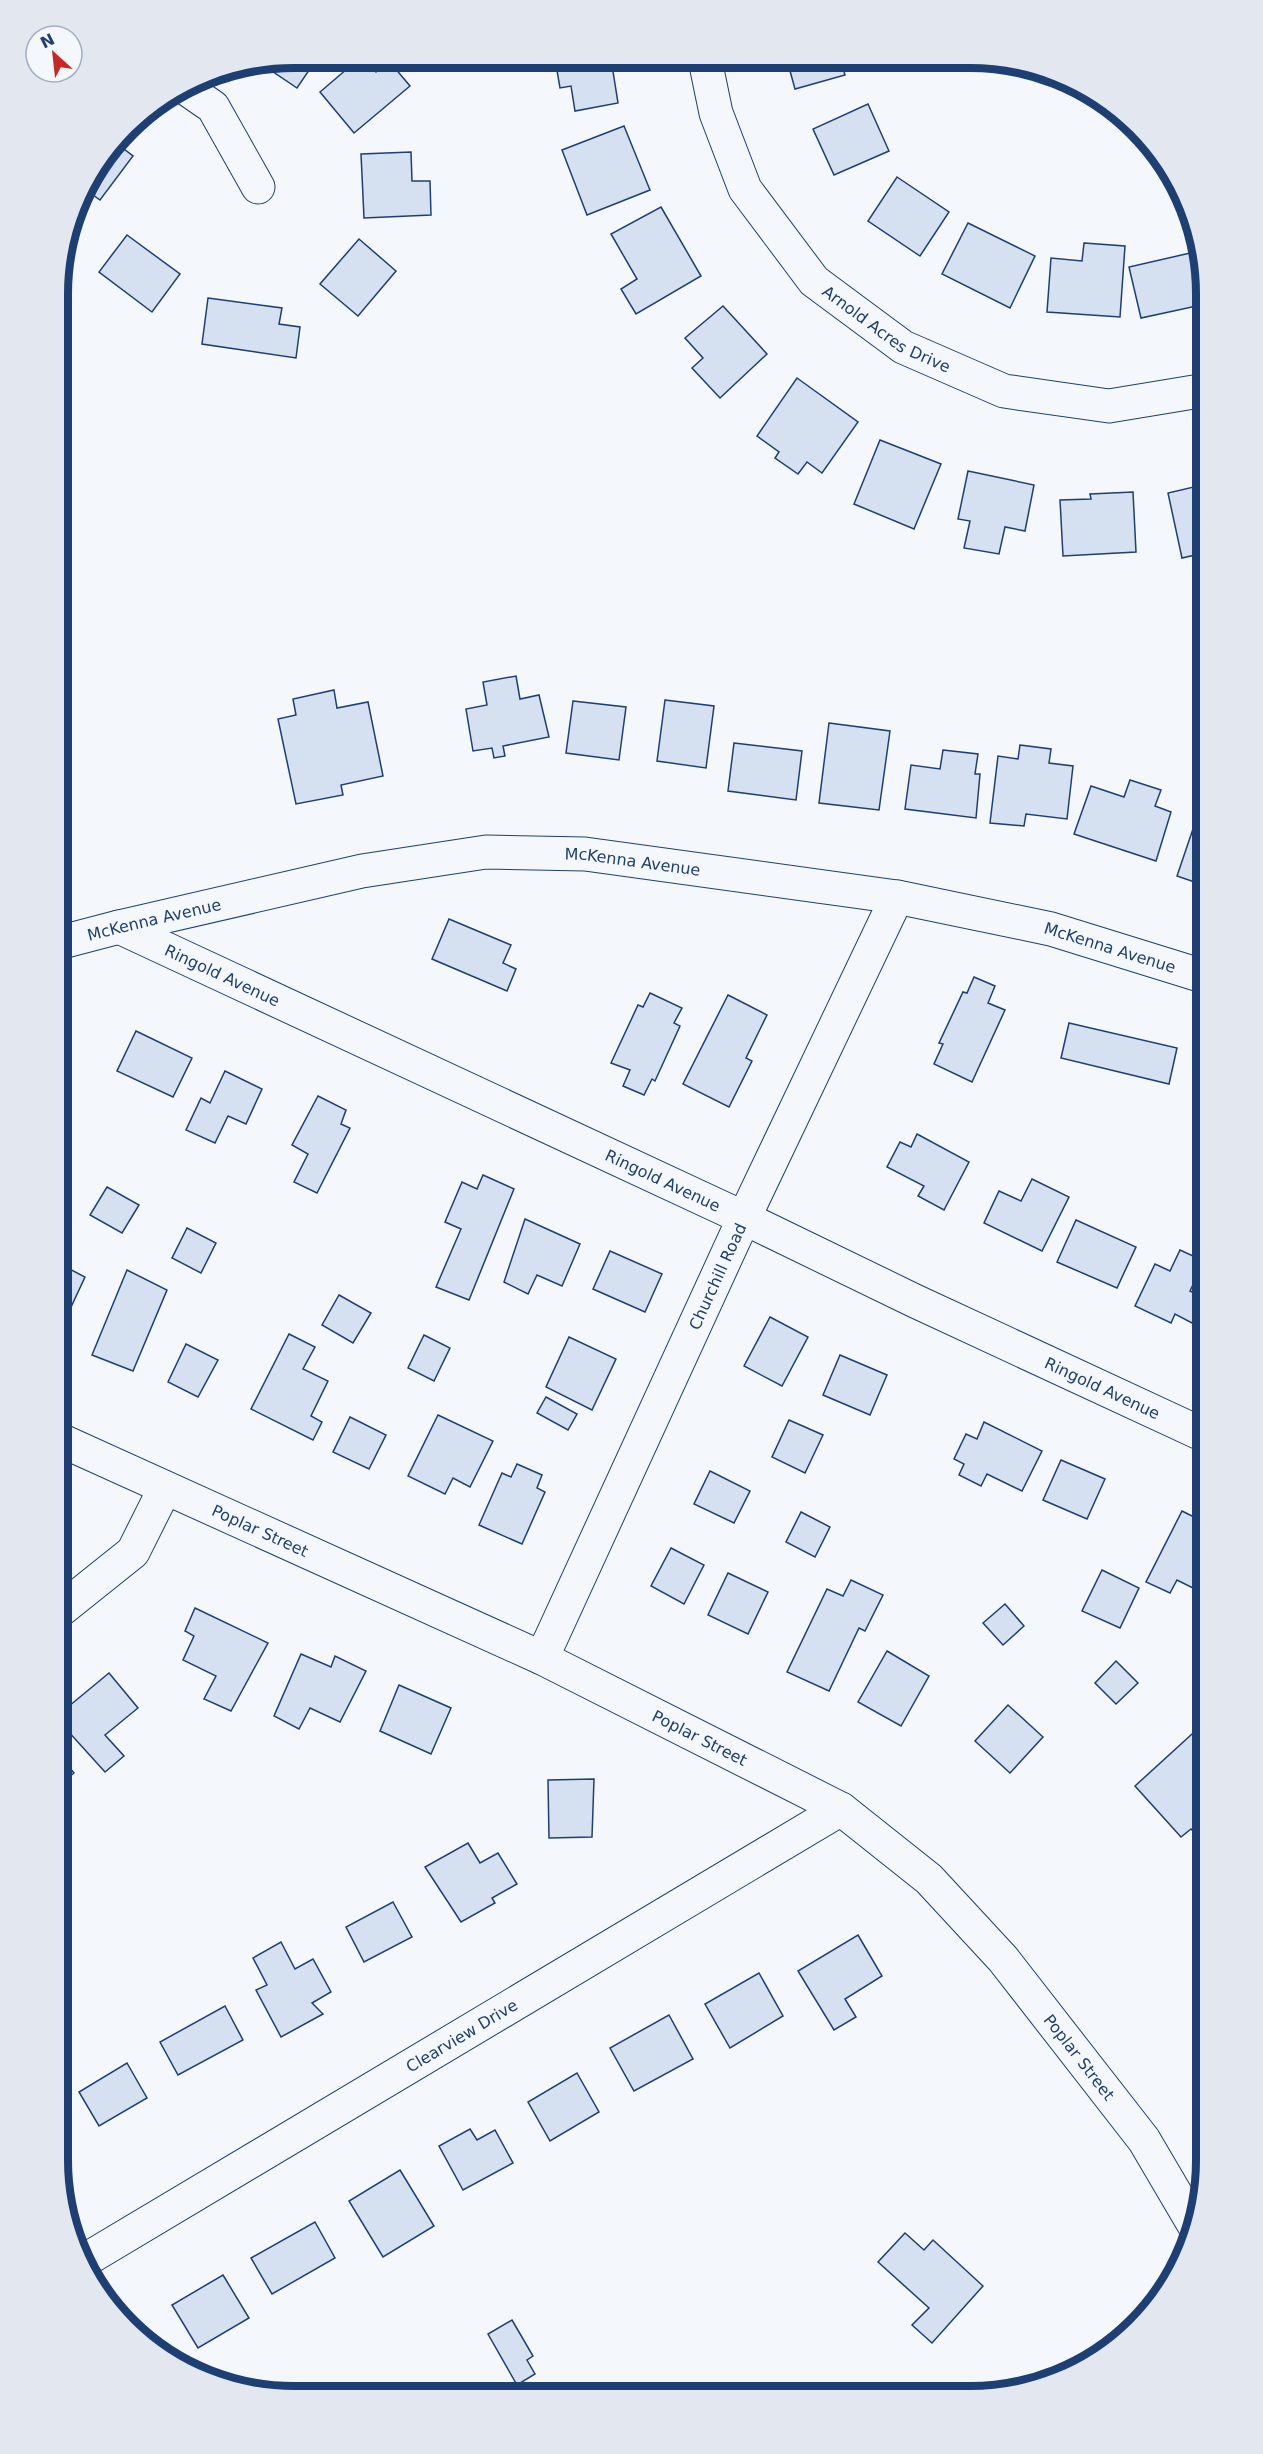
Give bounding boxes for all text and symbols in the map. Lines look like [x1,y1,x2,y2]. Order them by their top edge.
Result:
north arrow [24,24,84,84]
text: N [37,30,58,53]
street label: Arnold Acres Drive [819,281,954,376]
street label: McKenna Avenue [565,844,702,879]
street label: McKenna Avenue [85,894,223,944]
street label: McKenna Avenue [1042,918,1178,977]
street label: Ringold Avenue [162,940,283,1010]
street label: Ringold Avenue [602,1145,724,1215]
street label: Churchill Road [685,1220,750,1333]
street label: Ringold Avenue [1042,1353,1163,1423]
street label: Poplar Street [209,1501,311,1561]
street label: Poplar Street [649,1706,750,1770]
street label: Clearview Drive [402,1995,521,2076]
street label: Poplar Street [1040,2010,1119,2104]

